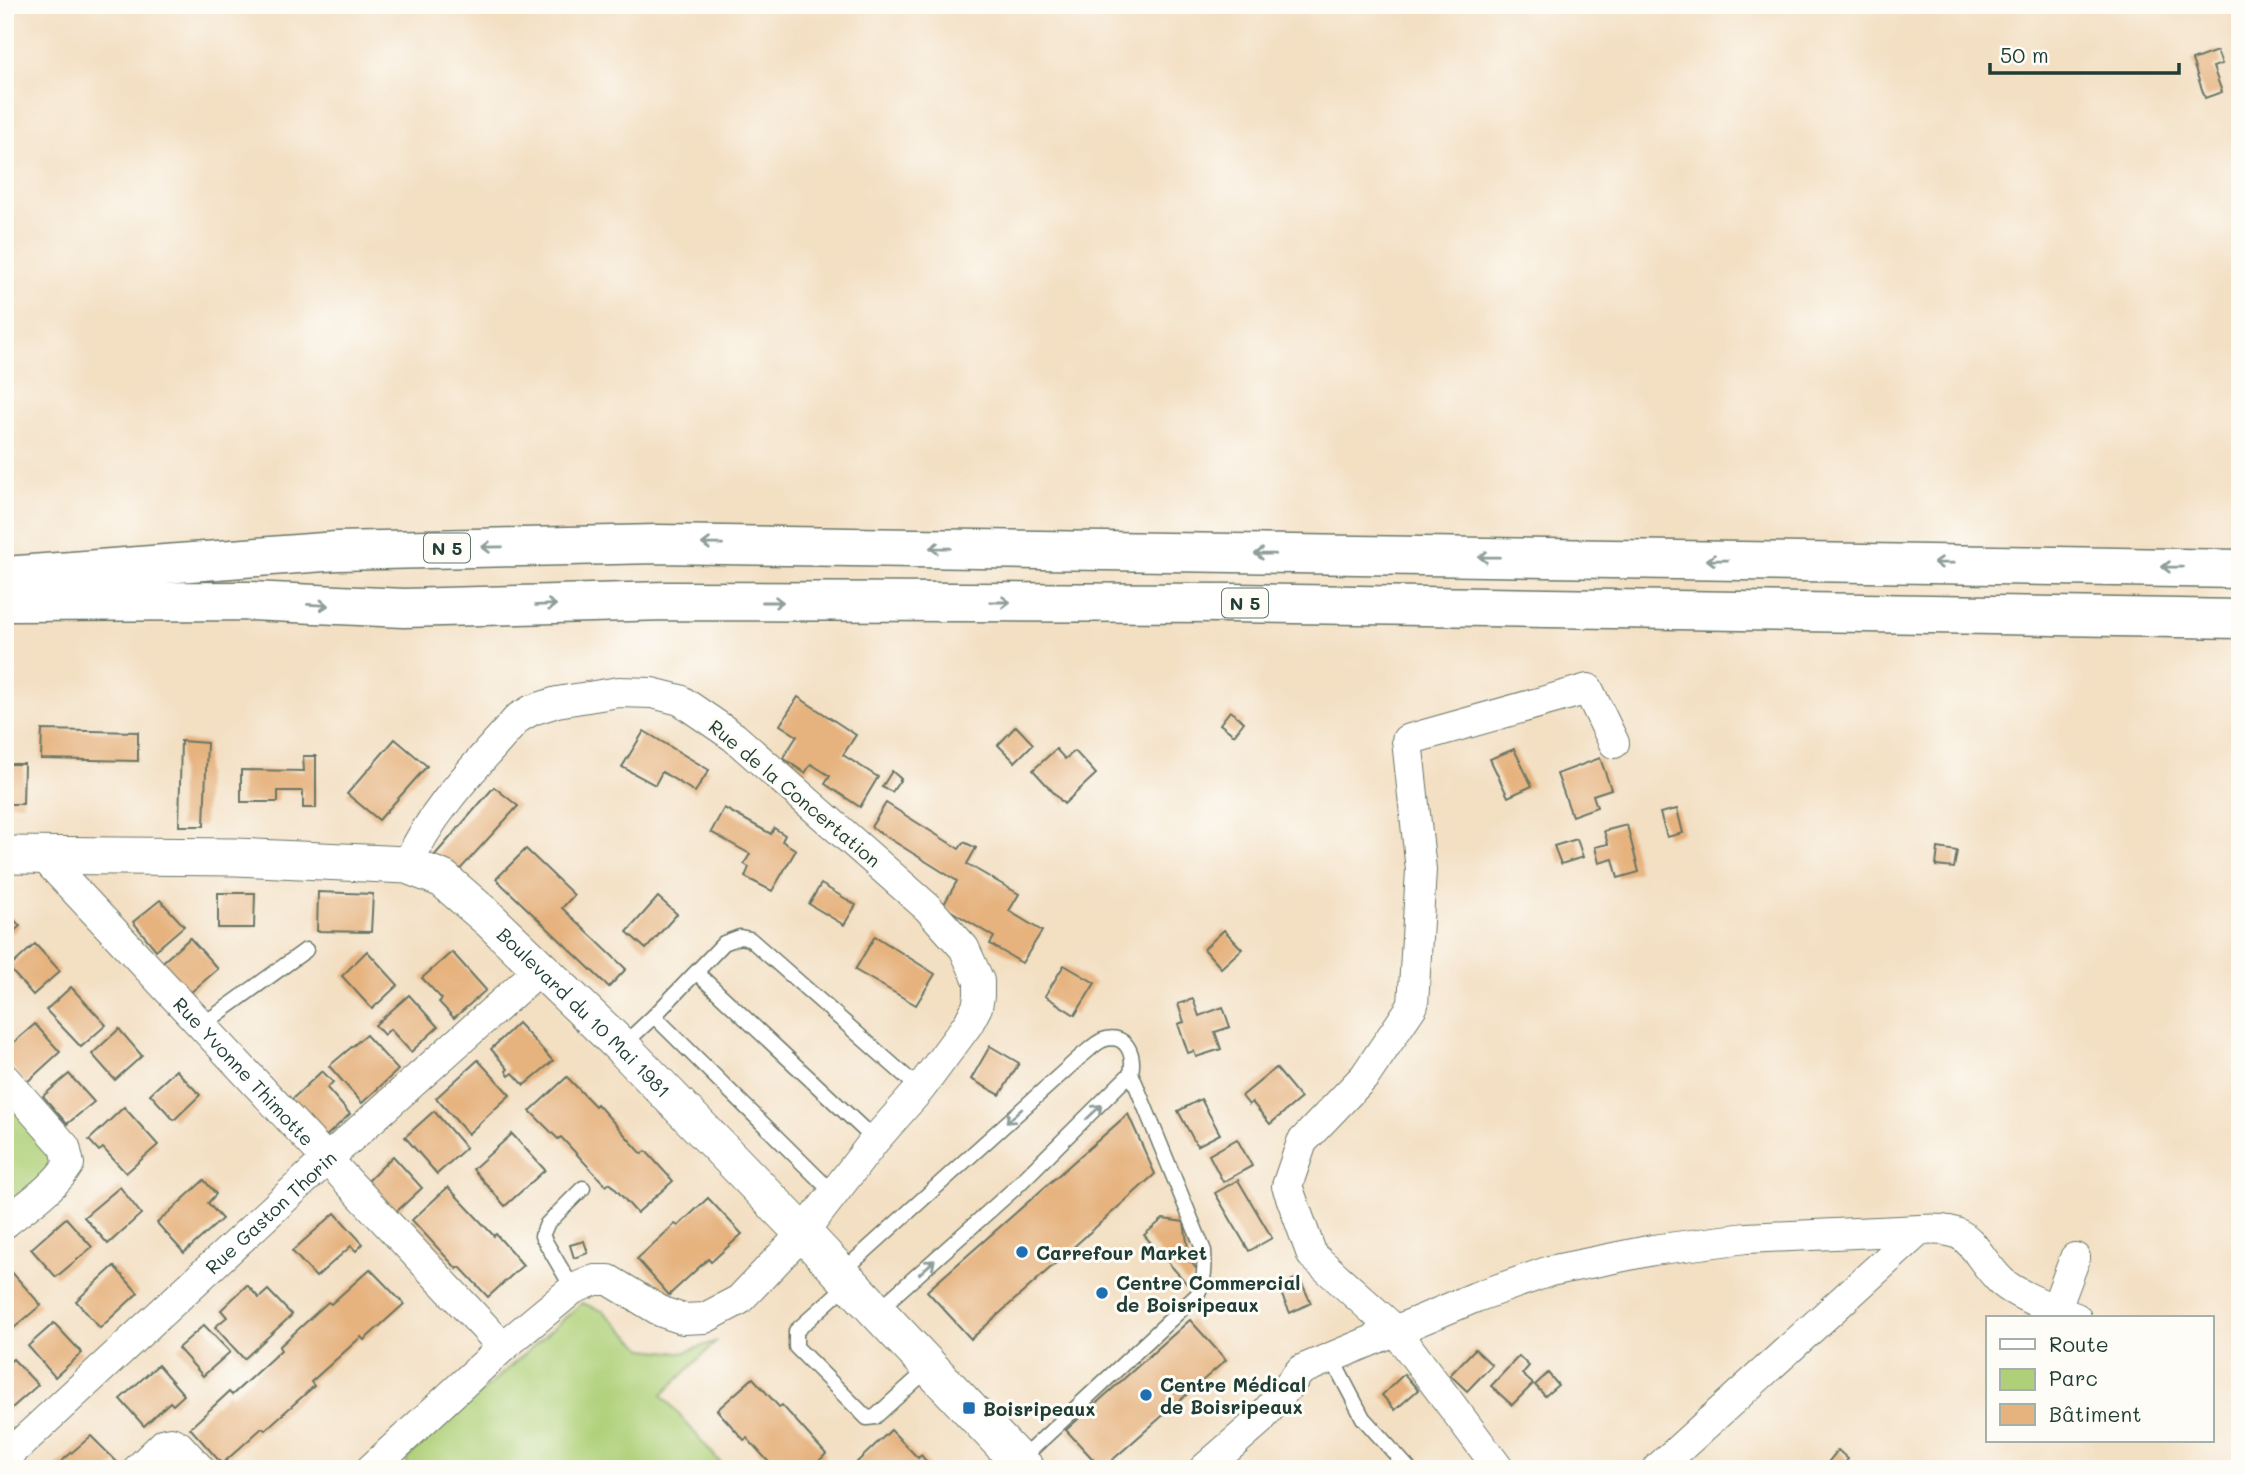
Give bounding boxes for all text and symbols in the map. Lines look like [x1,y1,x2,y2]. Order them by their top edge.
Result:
scale bar [1990,32,2178,76]
text: 50 m [2000,41,2049,68]
road number: N 5 [424,534,470,562]
one-way arrow [701,538,724,551]
one-way arrow [481,541,504,554]
one-way arrow [928,541,951,555]
one-way arrow [1254,547,1277,561]
one-way arrow [1478,550,1501,564]
one-way arrow [1705,553,1728,567]
one-way arrow [1933,557,1956,570]
one-way arrow [2160,561,2183,574]
road number: N 5 [1222,588,1268,618]
one-way arrow [761,595,784,609]
one-way arrow [989,595,1012,609]
one-way arrow [306,598,329,611]
one-way arrow [534,598,557,611]
street label: Rue de la Concertation [704,714,886,872]
street label: Boulevard du 10 Mai 1981 [492,922,676,1102]
street label: Rue Yvonne Thimotte [169,991,320,1151]
one-way arrow [1085,1103,1102,1120]
one-way arrow [1006,1108,1023,1125]
street label: Rue Gaston Thorin [199,1145,341,1279]
place label: Carrefour Market [1036,1240,1207,1265]
marker: Carrefour Market [1014,1244,1030,1260]
one-way arrow [918,1258,935,1275]
place label: Centre Commercial de Boisripeaux [1116,1270,1300,1317]
marker: Centre Commercial de Boisripeaux [1094,1285,1110,1301]
legend [1986,1316,2214,1442]
text: Route [2049,1330,2109,1357]
text: Parc [2049,1364,2098,1391]
place label: Centre Médical de Boisripeaux [1160,1372,1306,1419]
marker: Centre Médical de Boisripeaux [1138,1387,1154,1403]
place label: Boisripeaux [983,1396,1096,1421]
marker: Boisripeaux [961,1400,977,1416]
text: Bâtiment [2049,1400,2141,1427]

